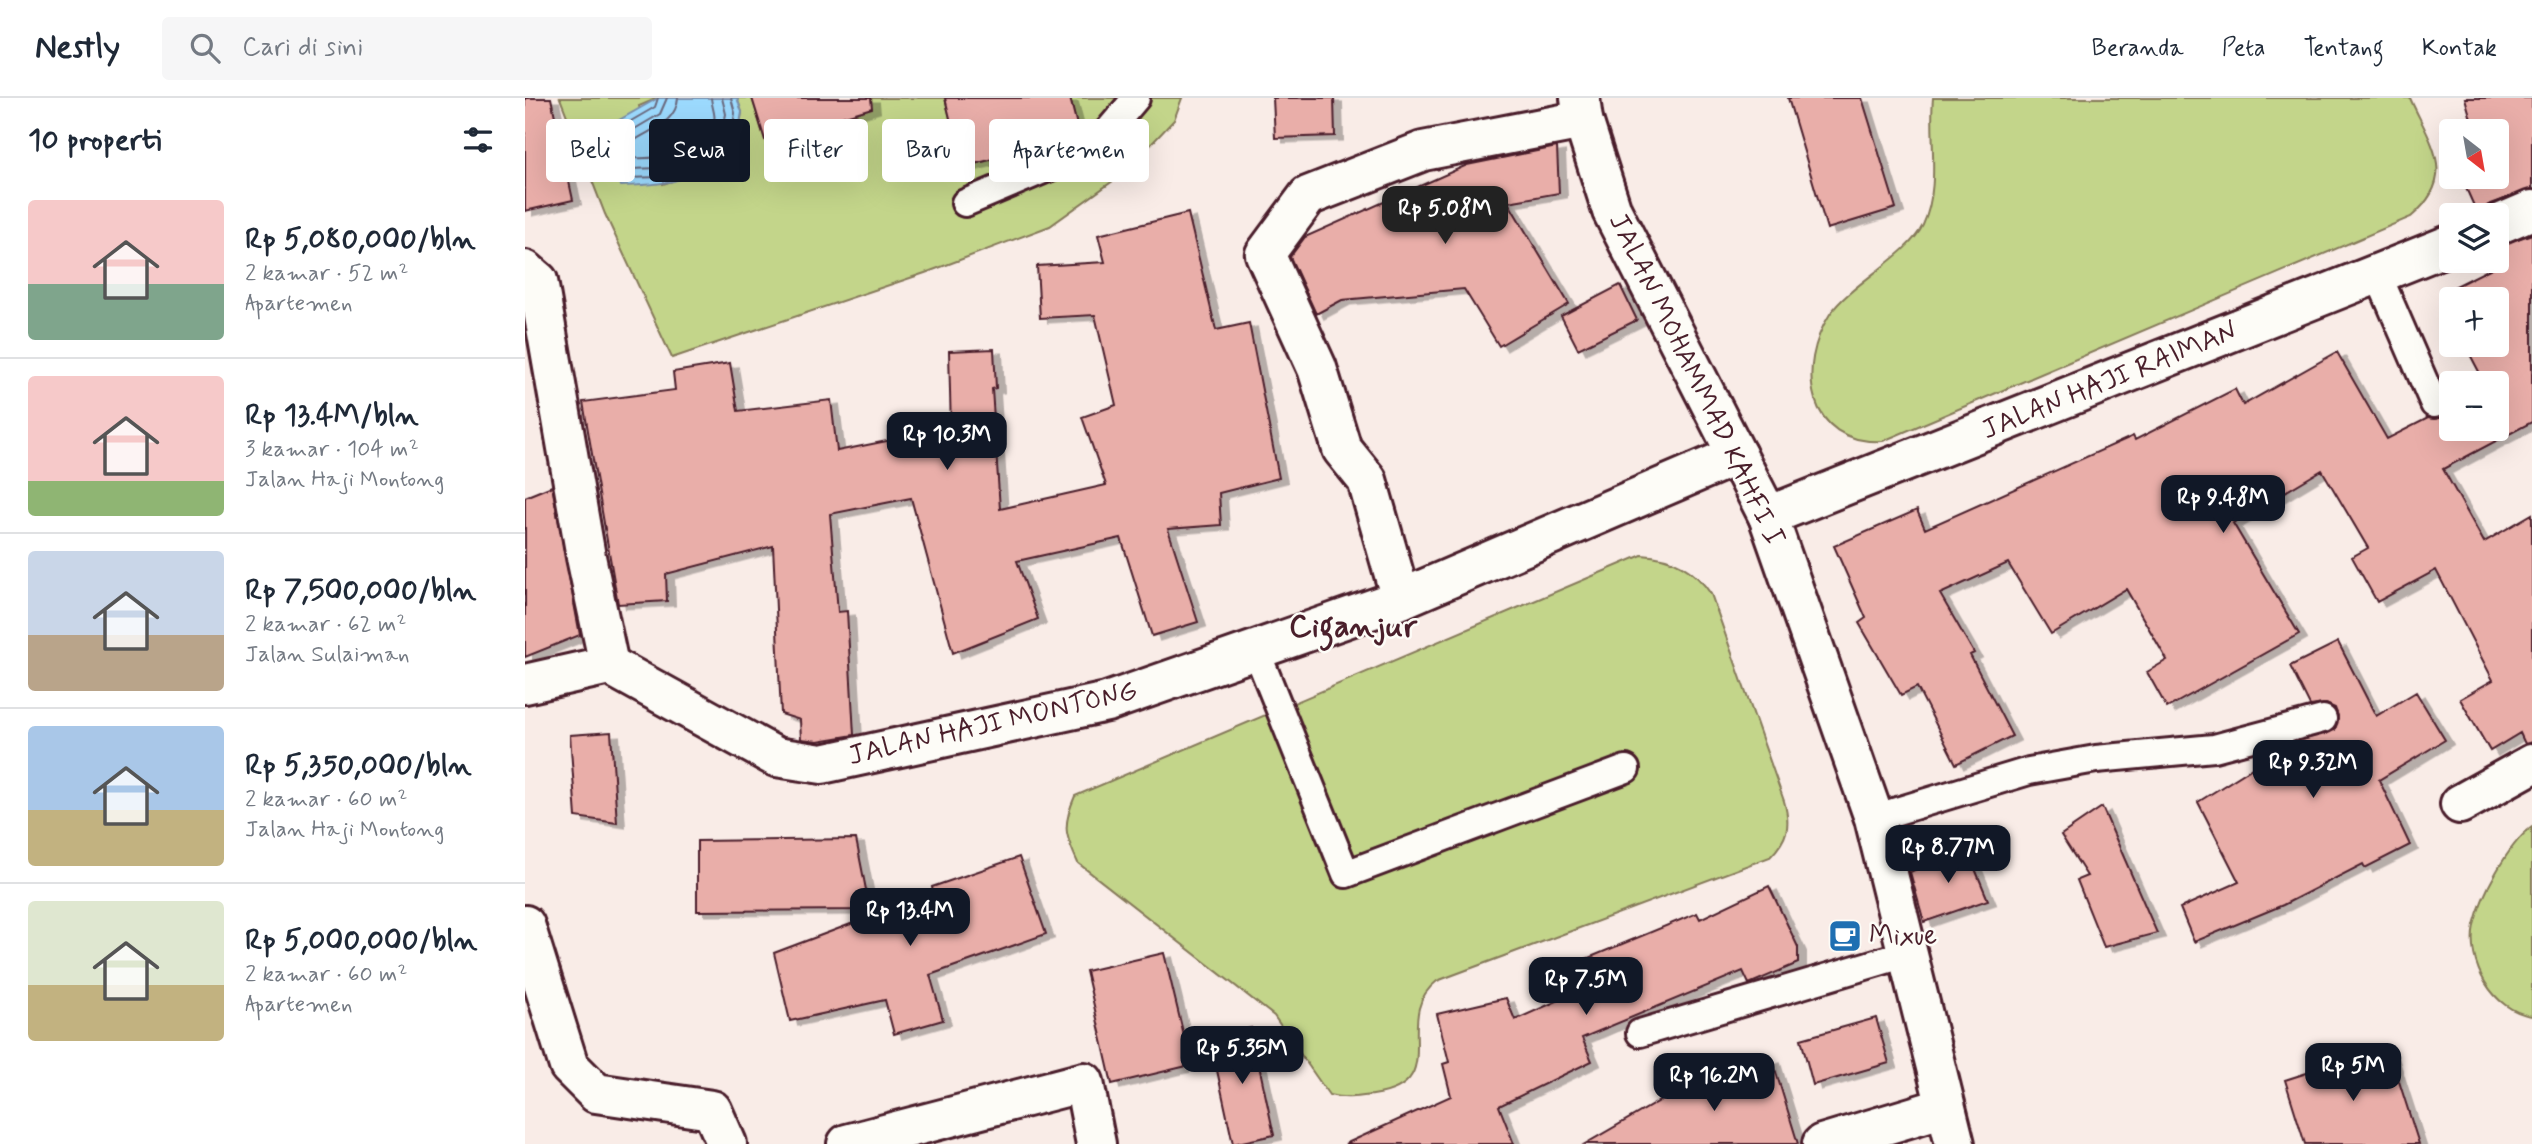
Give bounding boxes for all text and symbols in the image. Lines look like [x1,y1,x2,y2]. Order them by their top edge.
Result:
search box [162,17,652,80]
text: Nestly [35,26,120,70]
icon: search [186,29,224,67]
text: Cari di sini [242,31,363,65]
text: Beranda [2092,33,2184,64]
text: Peta [2222,33,2265,64]
text: Tentang [2303,33,2384,64]
text: Kontak [2422,33,2497,64]
chip: Beli [546,119,635,182]
chip: Sewa [649,119,750,182]
chip: Filter [764,119,868,182]
chip: Baru [882,119,975,182]
chip: Apartemen [989,119,1149,182]
north arrow [2439,119,2509,189]
map controls [2439,119,2509,441]
text: 10 properti [28,121,161,160]
icon: filters [459,121,497,159]
pin: Rp 5.08M [1373,186,1517,246]
text: Rp 5.08M [1398,194,1492,224]
button: layers [2439,203,2509,273]
street label: JALAN MOHAMMAD KAHFI I [1599,207,1793,553]
text: Rp 5,080,000/bln [245,220,475,259]
icon: home [84,228,168,312]
text: 2 kamar · 52 m² [245,259,408,289]
button: + [2439,287,2509,357]
text: Apartemen [245,289,353,319]
street label: JALAN HAJI RAIMAN [1977,313,2243,449]
button: − [2439,371,2509,441]
text: Rp 13.4M/bln [245,396,419,435]
icon: home [84,404,168,488]
pin: Rp 10.3M [875,412,1019,472]
text: Rp 10.3M [903,420,991,450]
text: 3 kamar · 104 m² [245,435,419,465]
text: Jalan Haji Montong [245,465,444,495]
pin: Rp 9.48M [2151,476,2295,535]
text: Rp 9.48M [2177,483,2269,513]
text: Rp 7,500,000/bln [245,571,476,610]
icon: home [84,579,168,663]
district label: Ciganjur [1289,606,1418,652]
text: 2 kamar · 62 m² [245,610,406,640]
text: Jalan Sulaiman [245,640,410,670]
street label: JALAN HAJI MONTONG [845,673,1141,775]
pin: Rp 9.32M [2241,740,2385,800]
text: Rp 5,350,000/bln [245,746,471,785]
text: Rp 9.32M [2269,748,2357,778]
icon: home [84,754,168,838]
text: 2 kamar · 60 m² [245,785,407,815]
text: Jalan Haji Montong [245,815,444,845]
pin: Rp 8.77M [1876,826,2020,885]
text: Rp 8.77M [1901,833,1995,863]
pin: Rp 13.4M [838,888,982,948]
text: Rp 13.4M [866,896,954,926]
cafe icon: Mixue [1826,917,1864,955]
place label: Mixue [1869,918,1937,955]
text: Rp 5,000,000/bln [245,921,477,960]
icon: home [84,929,168,1013]
pin: Rp 7.5M [1521,958,1651,1017]
text: 2 kamar · 60 m² [245,960,407,990]
text: Rp 7.5M [1545,965,1627,995]
text: Apartemen [245,990,353,1020]
pin: Rp 5.35M [1170,1026,1314,1086]
text: Rp 5.35M [1196,1034,1288,1064]
pin: Rp 5M [2304,1044,2402,1103]
text: Rp 5M [2321,1051,2385,1081]
pin: Rp 16.2M [1642,1054,1786,1113]
text: Rp 16.2M [1670,1061,1758,1091]

